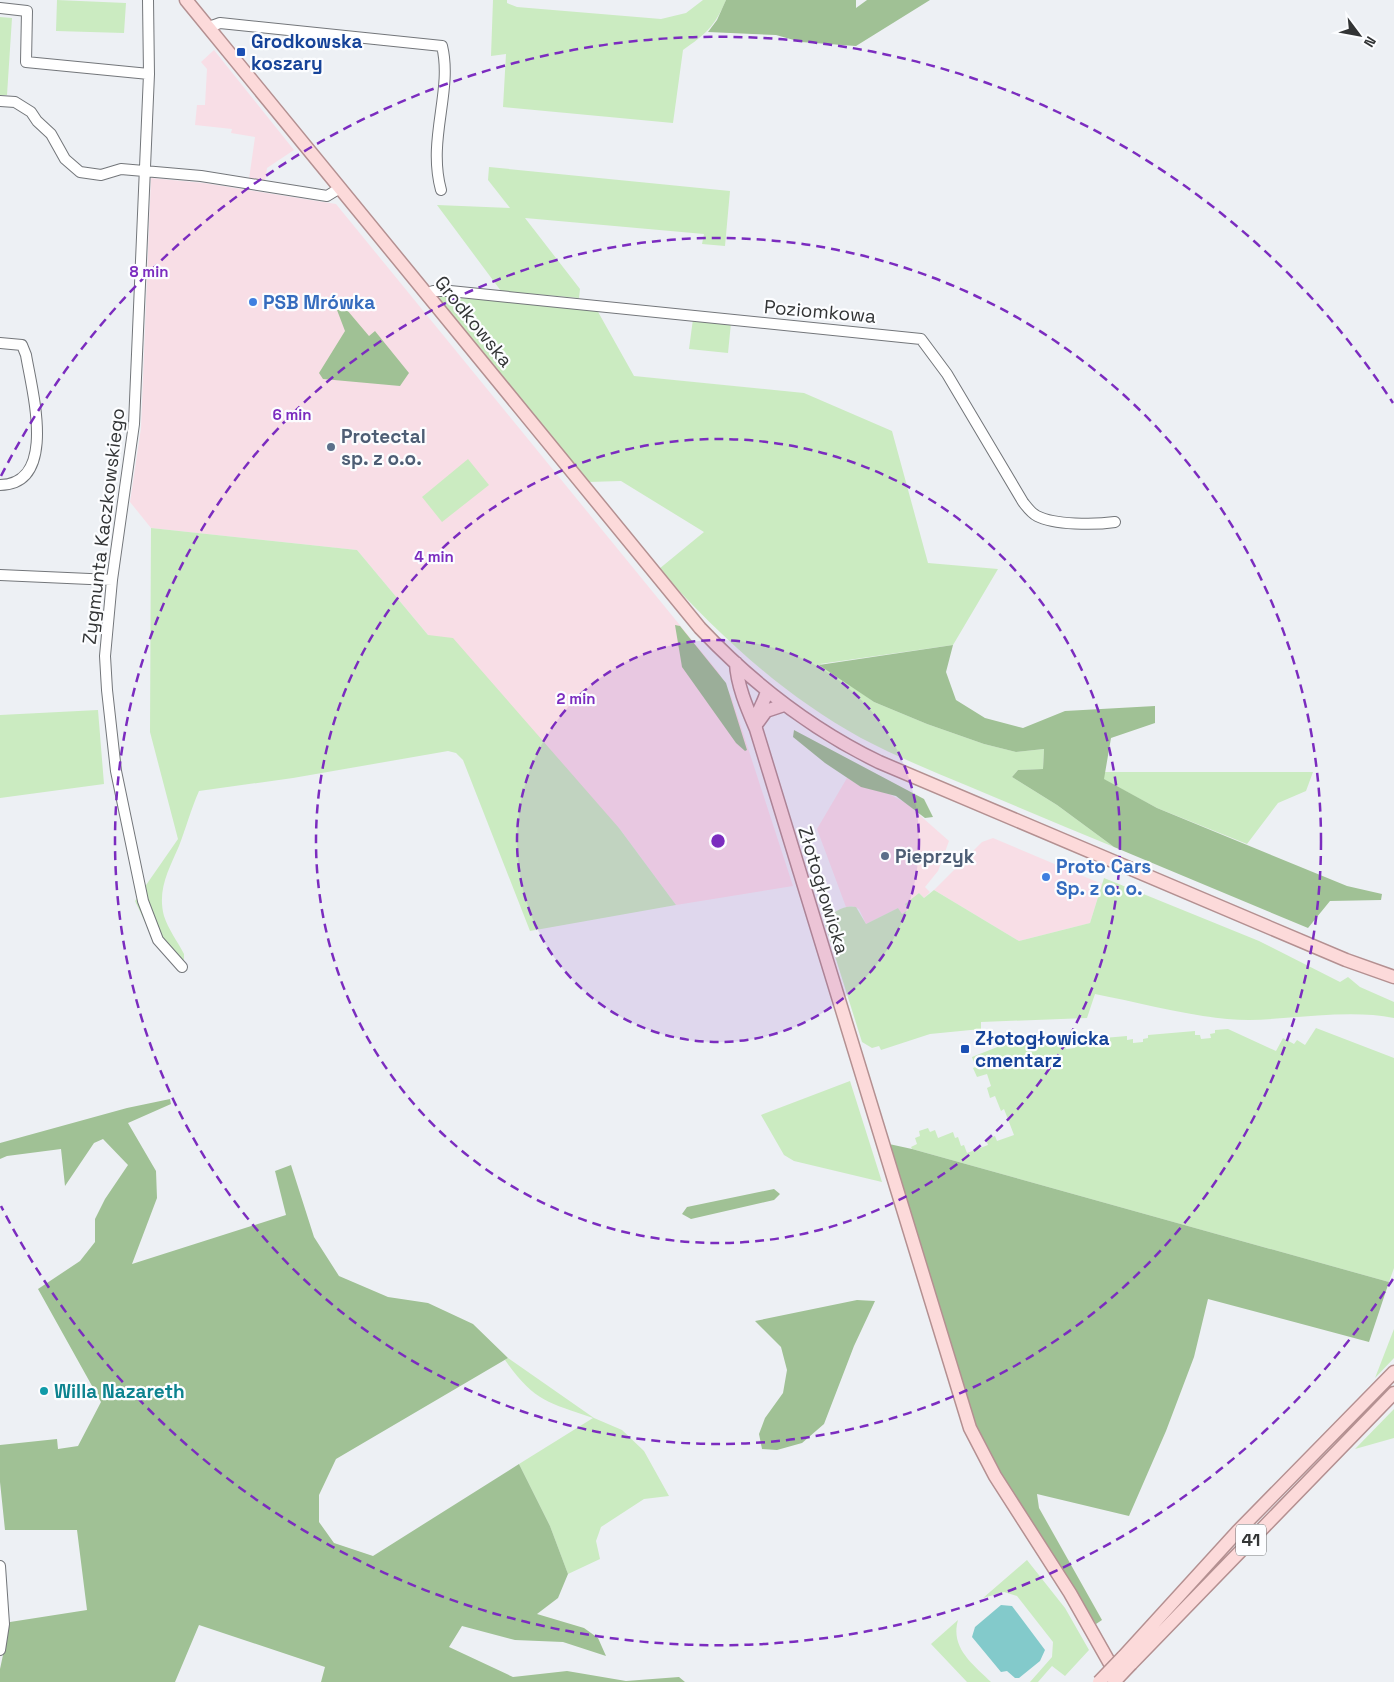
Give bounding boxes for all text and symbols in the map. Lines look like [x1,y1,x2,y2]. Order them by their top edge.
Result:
north arrow [1334,10,1384,60]
place label: Grodkowska koszary [251,29,363,76]
text: N [1360,33,1380,51]
marker: Grodkowska koszary [235,46,247,58]
text: 8 min [130,262,168,281]
street label: Grodkowska [429,270,518,372]
place label: PSB Mrówka [263,290,375,315]
street label: Poziomkowa [763,294,877,329]
marker: PSB Mrówka [247,296,259,308]
text: 6 min [272,405,312,424]
street label: Zygmunta Kaczkowskiego [77,406,130,646]
place label: Protectal sp. z o.o. [341,424,426,471]
marker: Protectal sp. z o.o. [325,441,337,453]
text: 4 min [414,547,454,566]
text: 2 min [557,689,595,708]
street label: Złotogłowicka [792,823,855,957]
centre of rings [709,832,727,850]
place label: Pieprzyk [895,844,975,869]
marker: Pieprzyk [879,850,891,862]
place label: Proto Cars Sp. z o. o. [1056,854,1151,901]
marker: Proto Cars Sp. z o. o. [1040,871,1052,883]
place label: Złotogłowicka cmentarz [975,1026,1110,1073]
marker: Złotogłowicka cmentarz [959,1043,971,1055]
place label: Willa Nazareth [54,1379,185,1404]
marker: Willa Nazareth [38,1385,50,1397]
road number: 41 [1236,1524,1266,1556]

